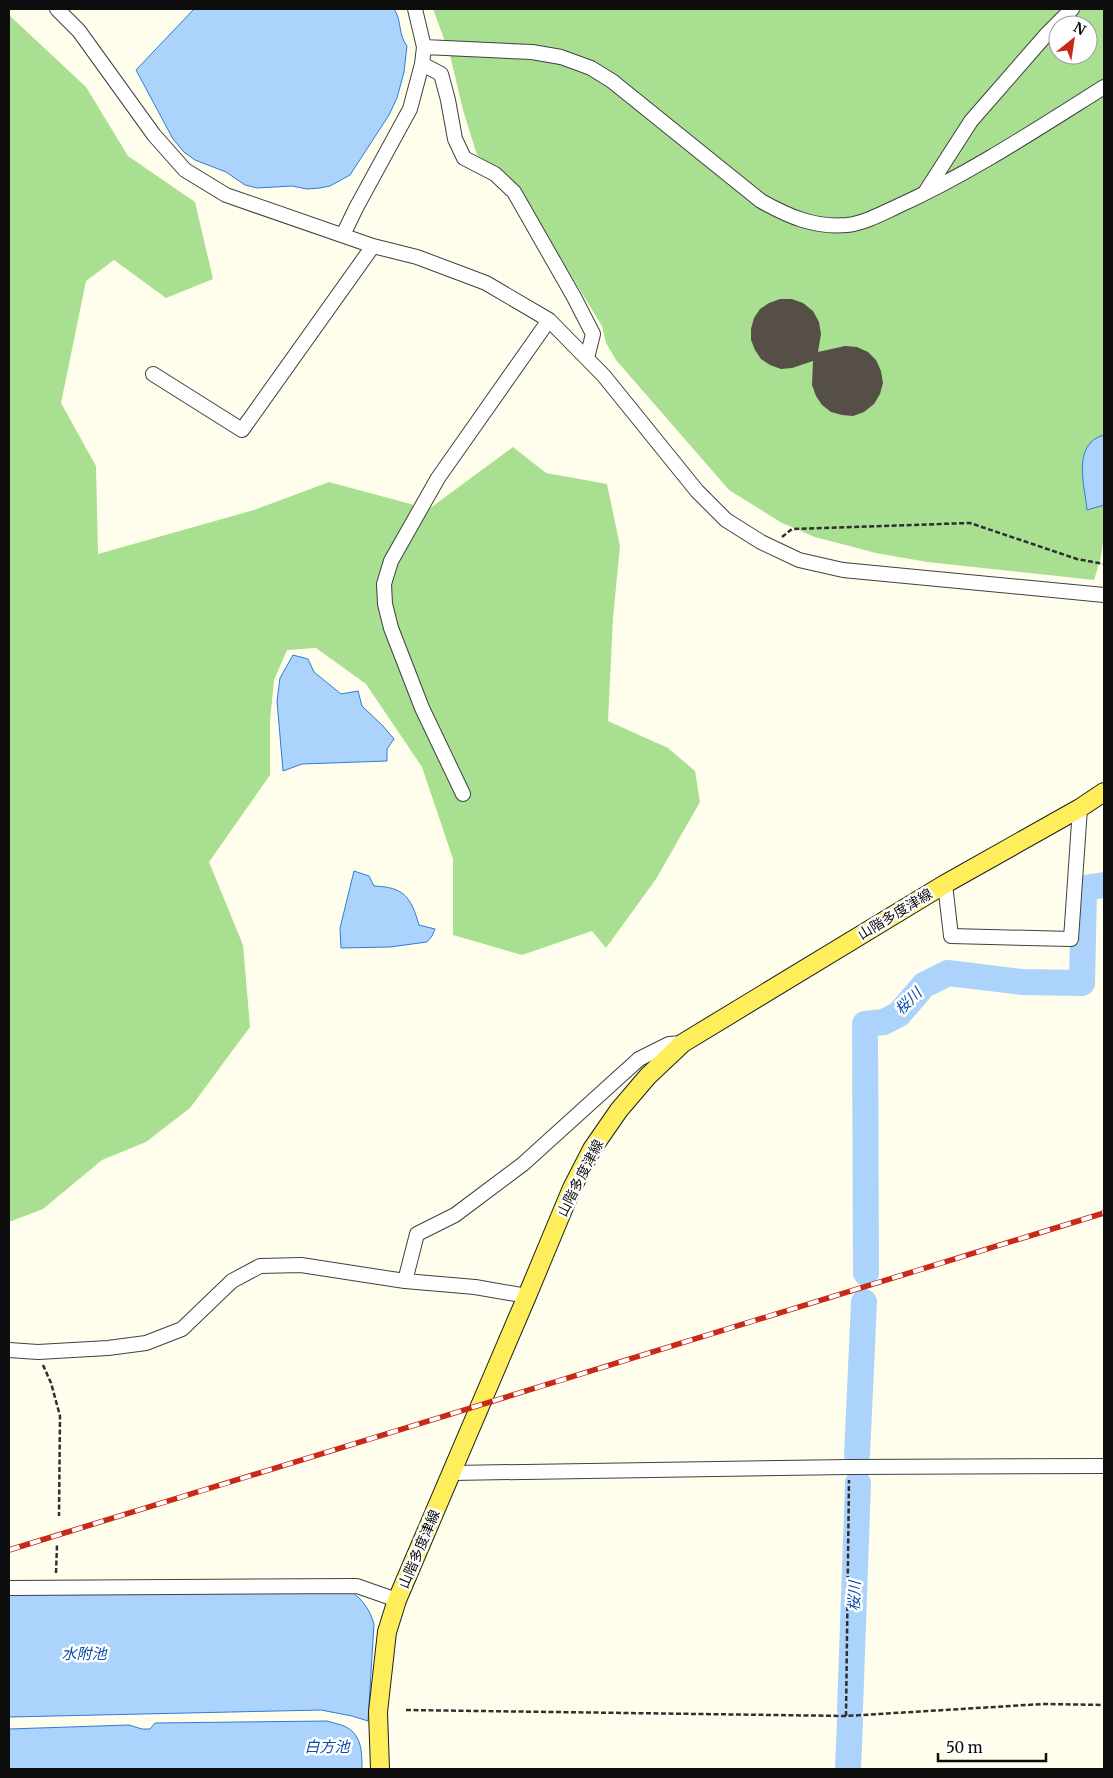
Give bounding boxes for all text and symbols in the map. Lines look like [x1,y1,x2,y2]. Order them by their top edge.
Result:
north arrow [1048,15,1098,65]
text: N [1070,18,1089,39]
street label: 山階多度津線 [854,885,936,943]
water label: 桜川 [891,982,927,1018]
street label: 山階多度津線 [553,1136,607,1220]
street label: 山階多度津線 [394,1507,444,1591]
water label: 桜川 [844,1579,864,1611]
water label: 水附池 [61,1644,108,1663]
scale bar [938,1730,1046,1762]
water label: 白方池 [304,1737,351,1756]
text: 50 m [946,1738,983,1757]

